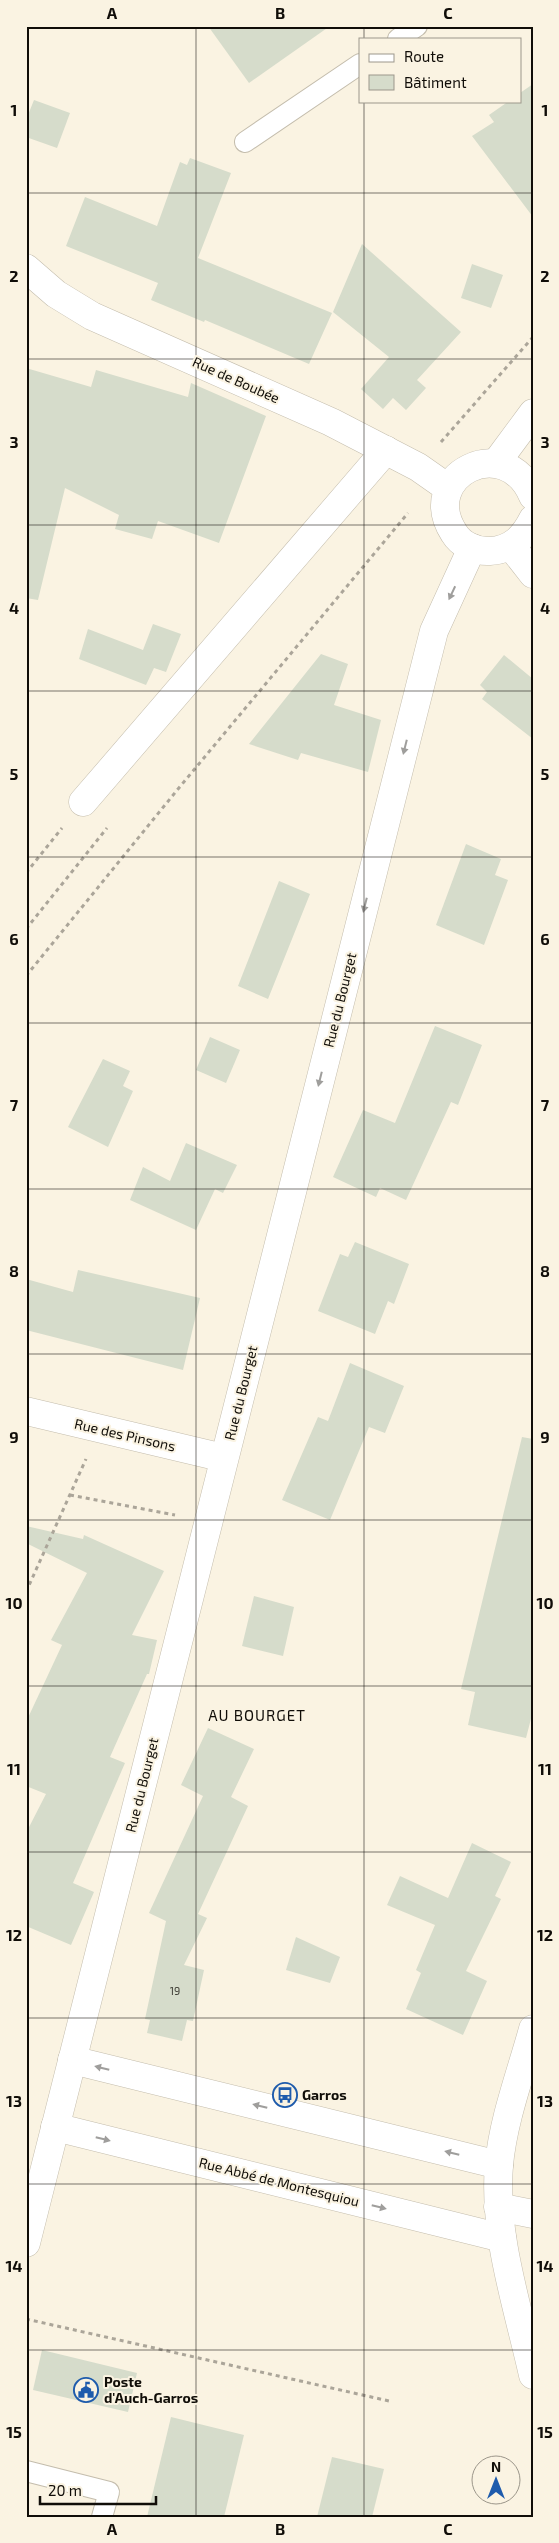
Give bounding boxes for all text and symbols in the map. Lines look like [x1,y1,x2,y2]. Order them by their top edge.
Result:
text: A [107,3,118,22]
text: B [275,3,285,22]
text: C [443,3,453,22]
legend [359,38,522,102]
text: Route [404,47,444,65]
text: Bâtiment [404,73,467,91]
text: 1 [11,100,17,119]
text: 1 [542,100,548,119]
text: 2 [9,266,19,285]
text: 2 [540,266,550,285]
street label: Rue de Boubée [190,353,282,406]
text: 3 [9,432,19,451]
text: 3 [540,432,550,451]
one-way arrow [448,586,456,600]
text: 4 [9,598,19,617]
text: 4 [540,598,550,617]
one-way arrow [400,740,408,755]
text: 5 [10,764,19,783]
text: 5 [541,764,550,783]
one-way arrow [360,897,368,912]
text: 6 [9,929,19,948]
text: 6 [540,929,550,948]
street label: Rue du Bourget [320,951,360,1049]
one-way arrow [316,1072,324,1087]
text: 7 [10,1095,19,1114]
text: 7 [541,1095,550,1114]
text: 8 [9,1261,19,1280]
text: 8 [540,1261,550,1280]
street label: Rue du Bourget [221,1344,261,1442]
street label: Rue des Pinsons [73,1415,177,1454]
text: 9 [9,1427,19,1446]
text: 9 [540,1427,550,1446]
text: 10 [5,1593,23,1612]
text: 10 [536,1593,554,1612]
district label: AU BOURGET [208,1706,306,1724]
street label: Rue du Bourget [122,1736,162,1834]
text: 11 [7,1759,21,1778]
text: 11 [538,1759,552,1778]
text: 12 [6,1925,22,1944]
text: 12 [537,1925,553,1944]
house number: 19 [170,1984,180,1997]
one-way arrow [95,2064,110,2072]
bus stop icon: Garros [272,2082,298,2108]
place label: Garros [302,2086,347,2103]
text: 13 [6,2091,22,2110]
text: 13 [537,2091,553,2110]
one-way arrow [252,2102,267,2110]
one-way arrow [95,2135,110,2143]
one-way arrow [444,2149,459,2157]
street label: Rue Abbé de Montesquiou [197,2153,361,2210]
one-way arrow [372,2203,387,2211]
text: 14 [5,2256,23,2275]
text: 14 [536,2256,554,2275]
place label: Poste d'Auch-Garros [104,2373,198,2406]
public building icon: Poste d'Auch-Garros [73,2377,99,2403]
text: 15 [6,2422,22,2441]
text: 15 [537,2422,553,2441]
north arrow [472,2456,522,2506]
text: N [491,2458,501,2475]
scale bar [40,2473,156,2505]
text: 20 m [48,2481,82,2499]
text: A [107,2519,118,2538]
text: B [275,2519,285,2538]
text: C [443,2519,453,2538]

